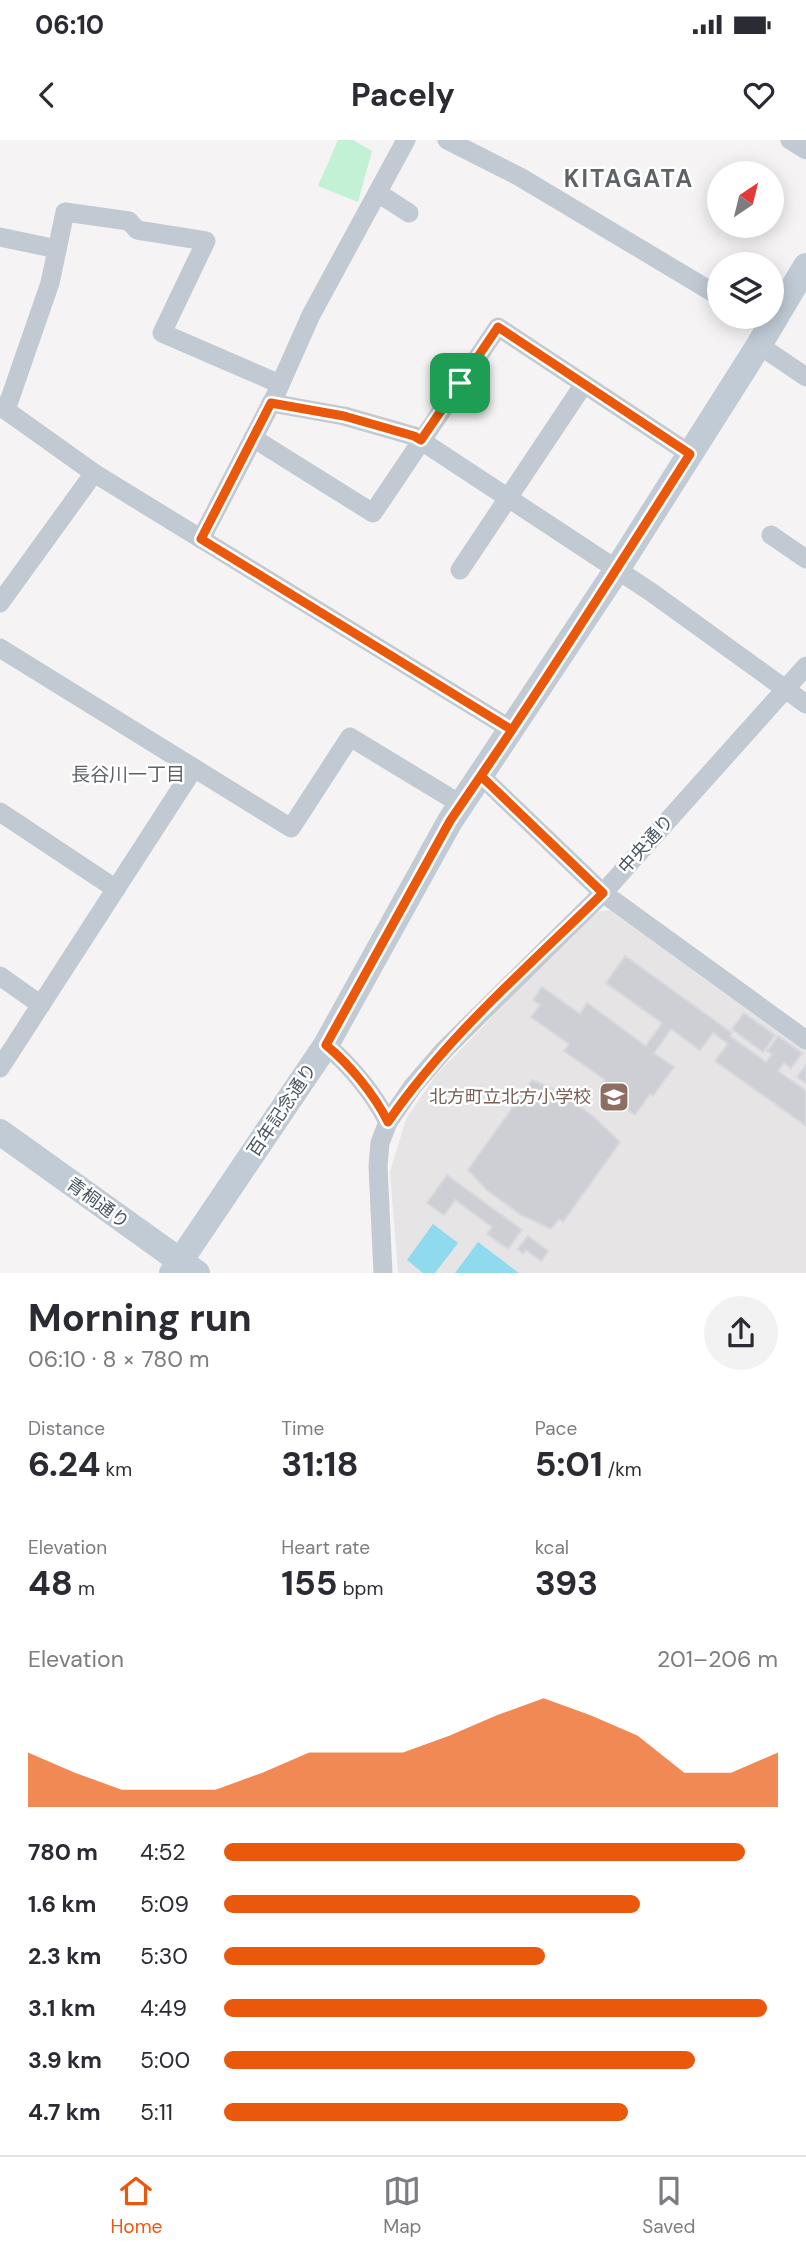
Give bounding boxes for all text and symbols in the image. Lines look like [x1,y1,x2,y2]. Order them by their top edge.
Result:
text: 06:10 [35,8,104,42]
text: Pacely [351,74,455,116]
icon: back [28,76,66,114]
icon: heart [740,76,778,114]
north arrow [707,161,784,238]
map controls [707,161,784,329]
district label: KITAGATA [564,163,694,194]
button: layers [707,252,784,329]
pin [430,353,490,413]
icon: arrive [441,364,479,402]
district label: 長谷川一丁目 [71,762,185,787]
street label: 中央通り [613,809,679,879]
street label: 百年記念通り [242,1059,322,1161]
school or university icon: 北方町立北方小学校 [597,1080,631,1114]
place label: 北方町立北方小学校 [429,1085,591,1109]
street label: 青桐通り [62,1172,134,1234]
text: Morning run [28,1293,252,1343]
button: share [704,1296,778,1370]
text: 06:10 · 8 × 780 m [28,1344,210,1374]
text: Distance [28,1416,105,1441]
text: Time [281,1416,324,1441]
text: Pace [535,1416,577,1441]
text: 6.24 [28,1441,101,1487]
text: 31:18 [281,1441,359,1487]
text: 5:01 [535,1441,603,1487]
text: km [101,1457,132,1482]
text: /km [603,1457,642,1482]
text: Elevation [28,1535,107,1560]
text: Heart rate [281,1535,370,1560]
text: kcal [535,1535,569,1560]
text: 48 [28,1560,73,1606]
text: 155 [281,1560,338,1606]
text: 393 [535,1560,598,1606]
text: m [73,1576,95,1601]
text: bpm [338,1576,383,1601]
text: Elevation [28,1644,124,1674]
text: 201–206 m [657,1644,778,1674]
text: 780 m [28,1837,98,1867]
text: 4:52 [140,1837,186,1867]
text: 1.6 km [28,1889,96,1919]
text: 5:09 [140,1889,189,1919]
text: 2.3 km [28,1941,101,1971]
text: 5:30 [140,1941,188,1971]
text: 3.1 km [28,1993,96,2023]
text: 4:49 [140,1993,187,2023]
text: 3.9 km [28,2045,102,2075]
text: 5:00 [140,2045,190,2075]
text: 4.7 km [28,2097,101,2127]
text: 5:11 [140,2097,173,2127]
tab: Home [110,2172,162,2239]
tab: Map [383,2172,421,2239]
tab: Saved [642,2172,696,2239]

